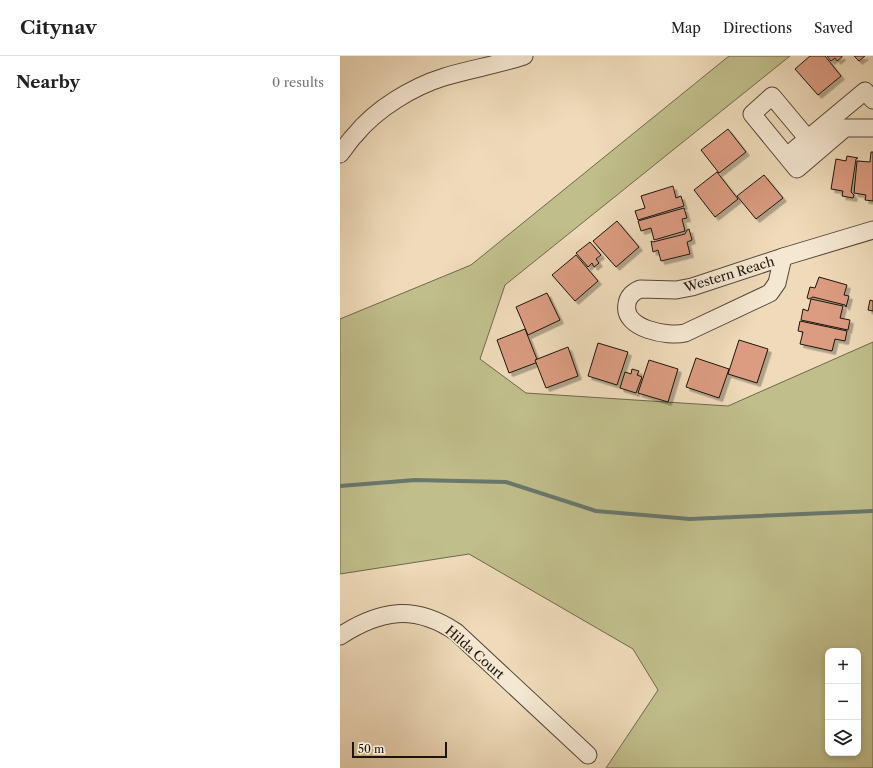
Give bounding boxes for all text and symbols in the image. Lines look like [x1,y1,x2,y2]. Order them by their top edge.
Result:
text: Citynav [20,16,97,39]
text: Map [671,19,701,37]
text: Directions [723,19,792,37]
text: Saved [814,19,853,37]
text: Nearby [16,72,80,92]
text: 0 results [272,74,324,90]
street label: Western Reach [681,253,776,296]
street label: Hilda Court [442,622,508,682]
map controls [825,648,861,756]
button: + [825,648,861,684]
button: − [825,684,861,720]
button: layers [825,720,861,756]
scale bar [352,740,447,759]
text: 50 m [358,742,384,756]

